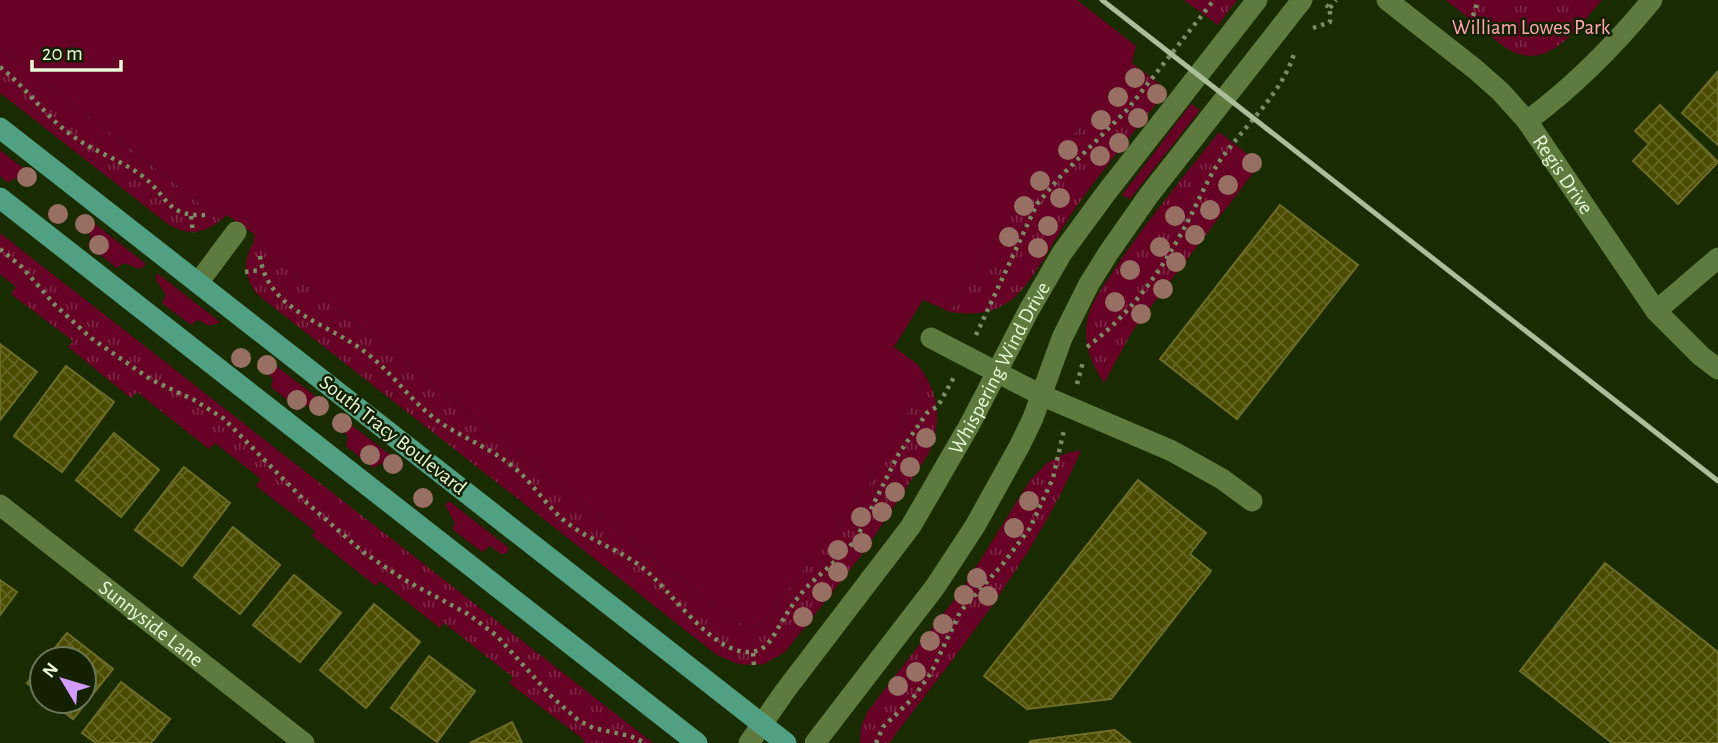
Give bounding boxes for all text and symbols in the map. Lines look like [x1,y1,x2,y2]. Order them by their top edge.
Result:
park label: William Lowes Park [1452,17,1611,38]
scale bar [32,28,121,72]
text: 20 m [42,43,83,64]
street label: Regis Drive [1529,131,1597,218]
street label: Whispering Wind Drive [945,278,1054,458]
street label: South Tracy Boulevard [316,371,470,499]
street label: Sunnyside Lane [95,576,207,671]
north arrow [28,645,98,715]
text: N [39,659,62,682]

